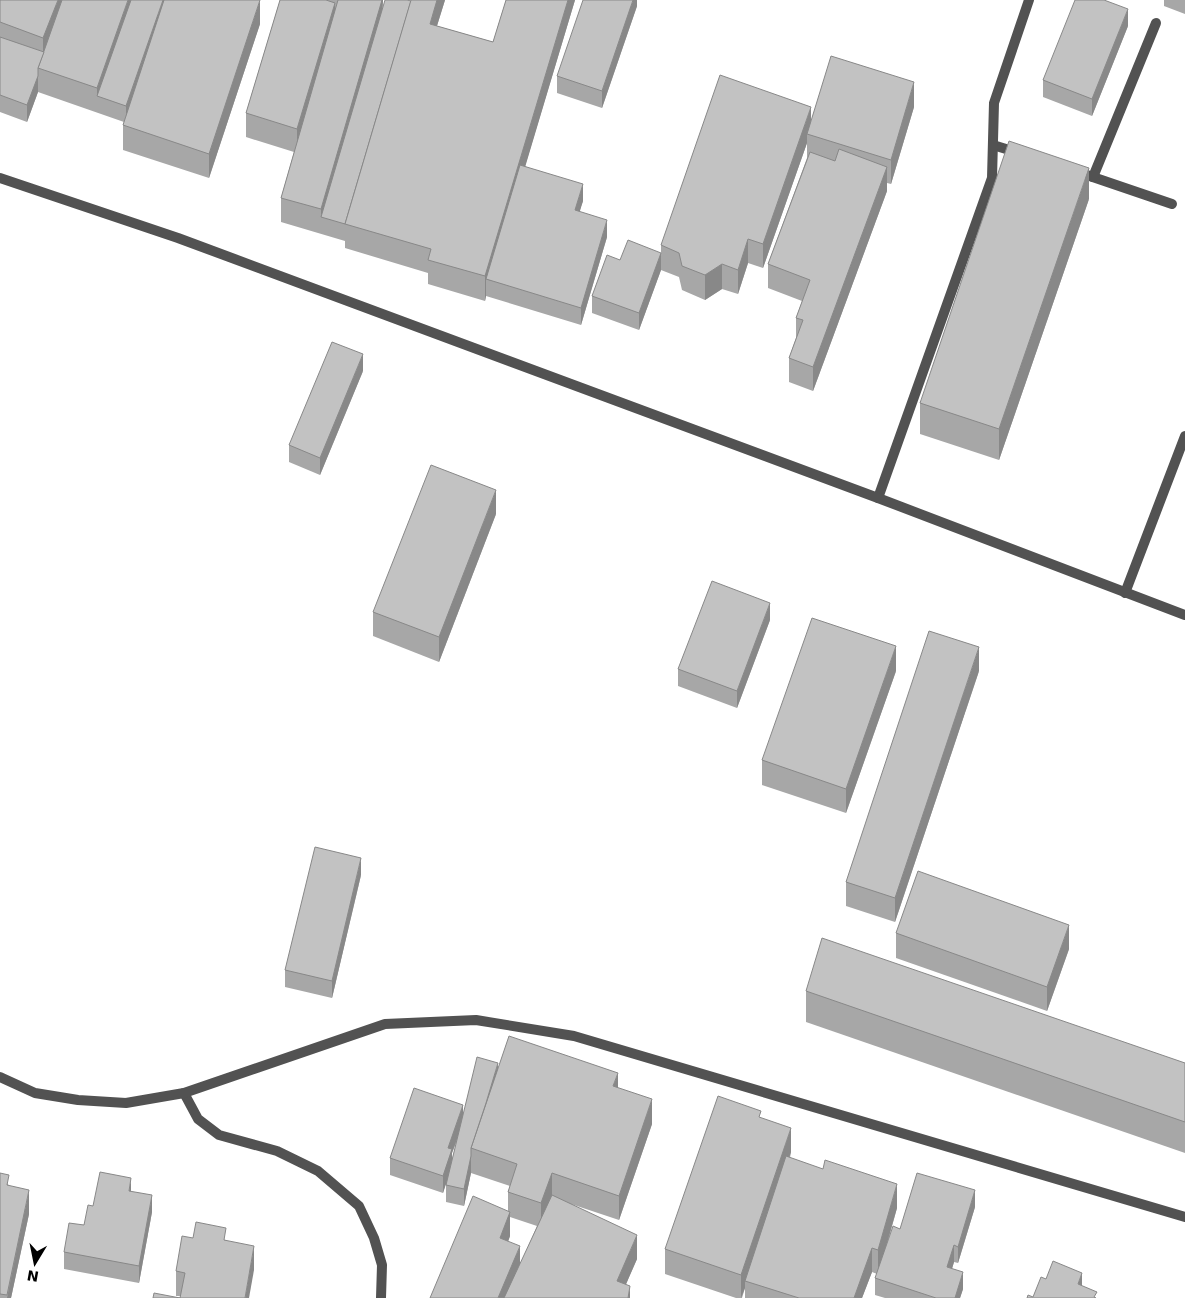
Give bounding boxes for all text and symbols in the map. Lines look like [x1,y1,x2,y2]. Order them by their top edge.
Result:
north arrow [10,1238,60,1288]
text: N [26,1267,40,1285]

